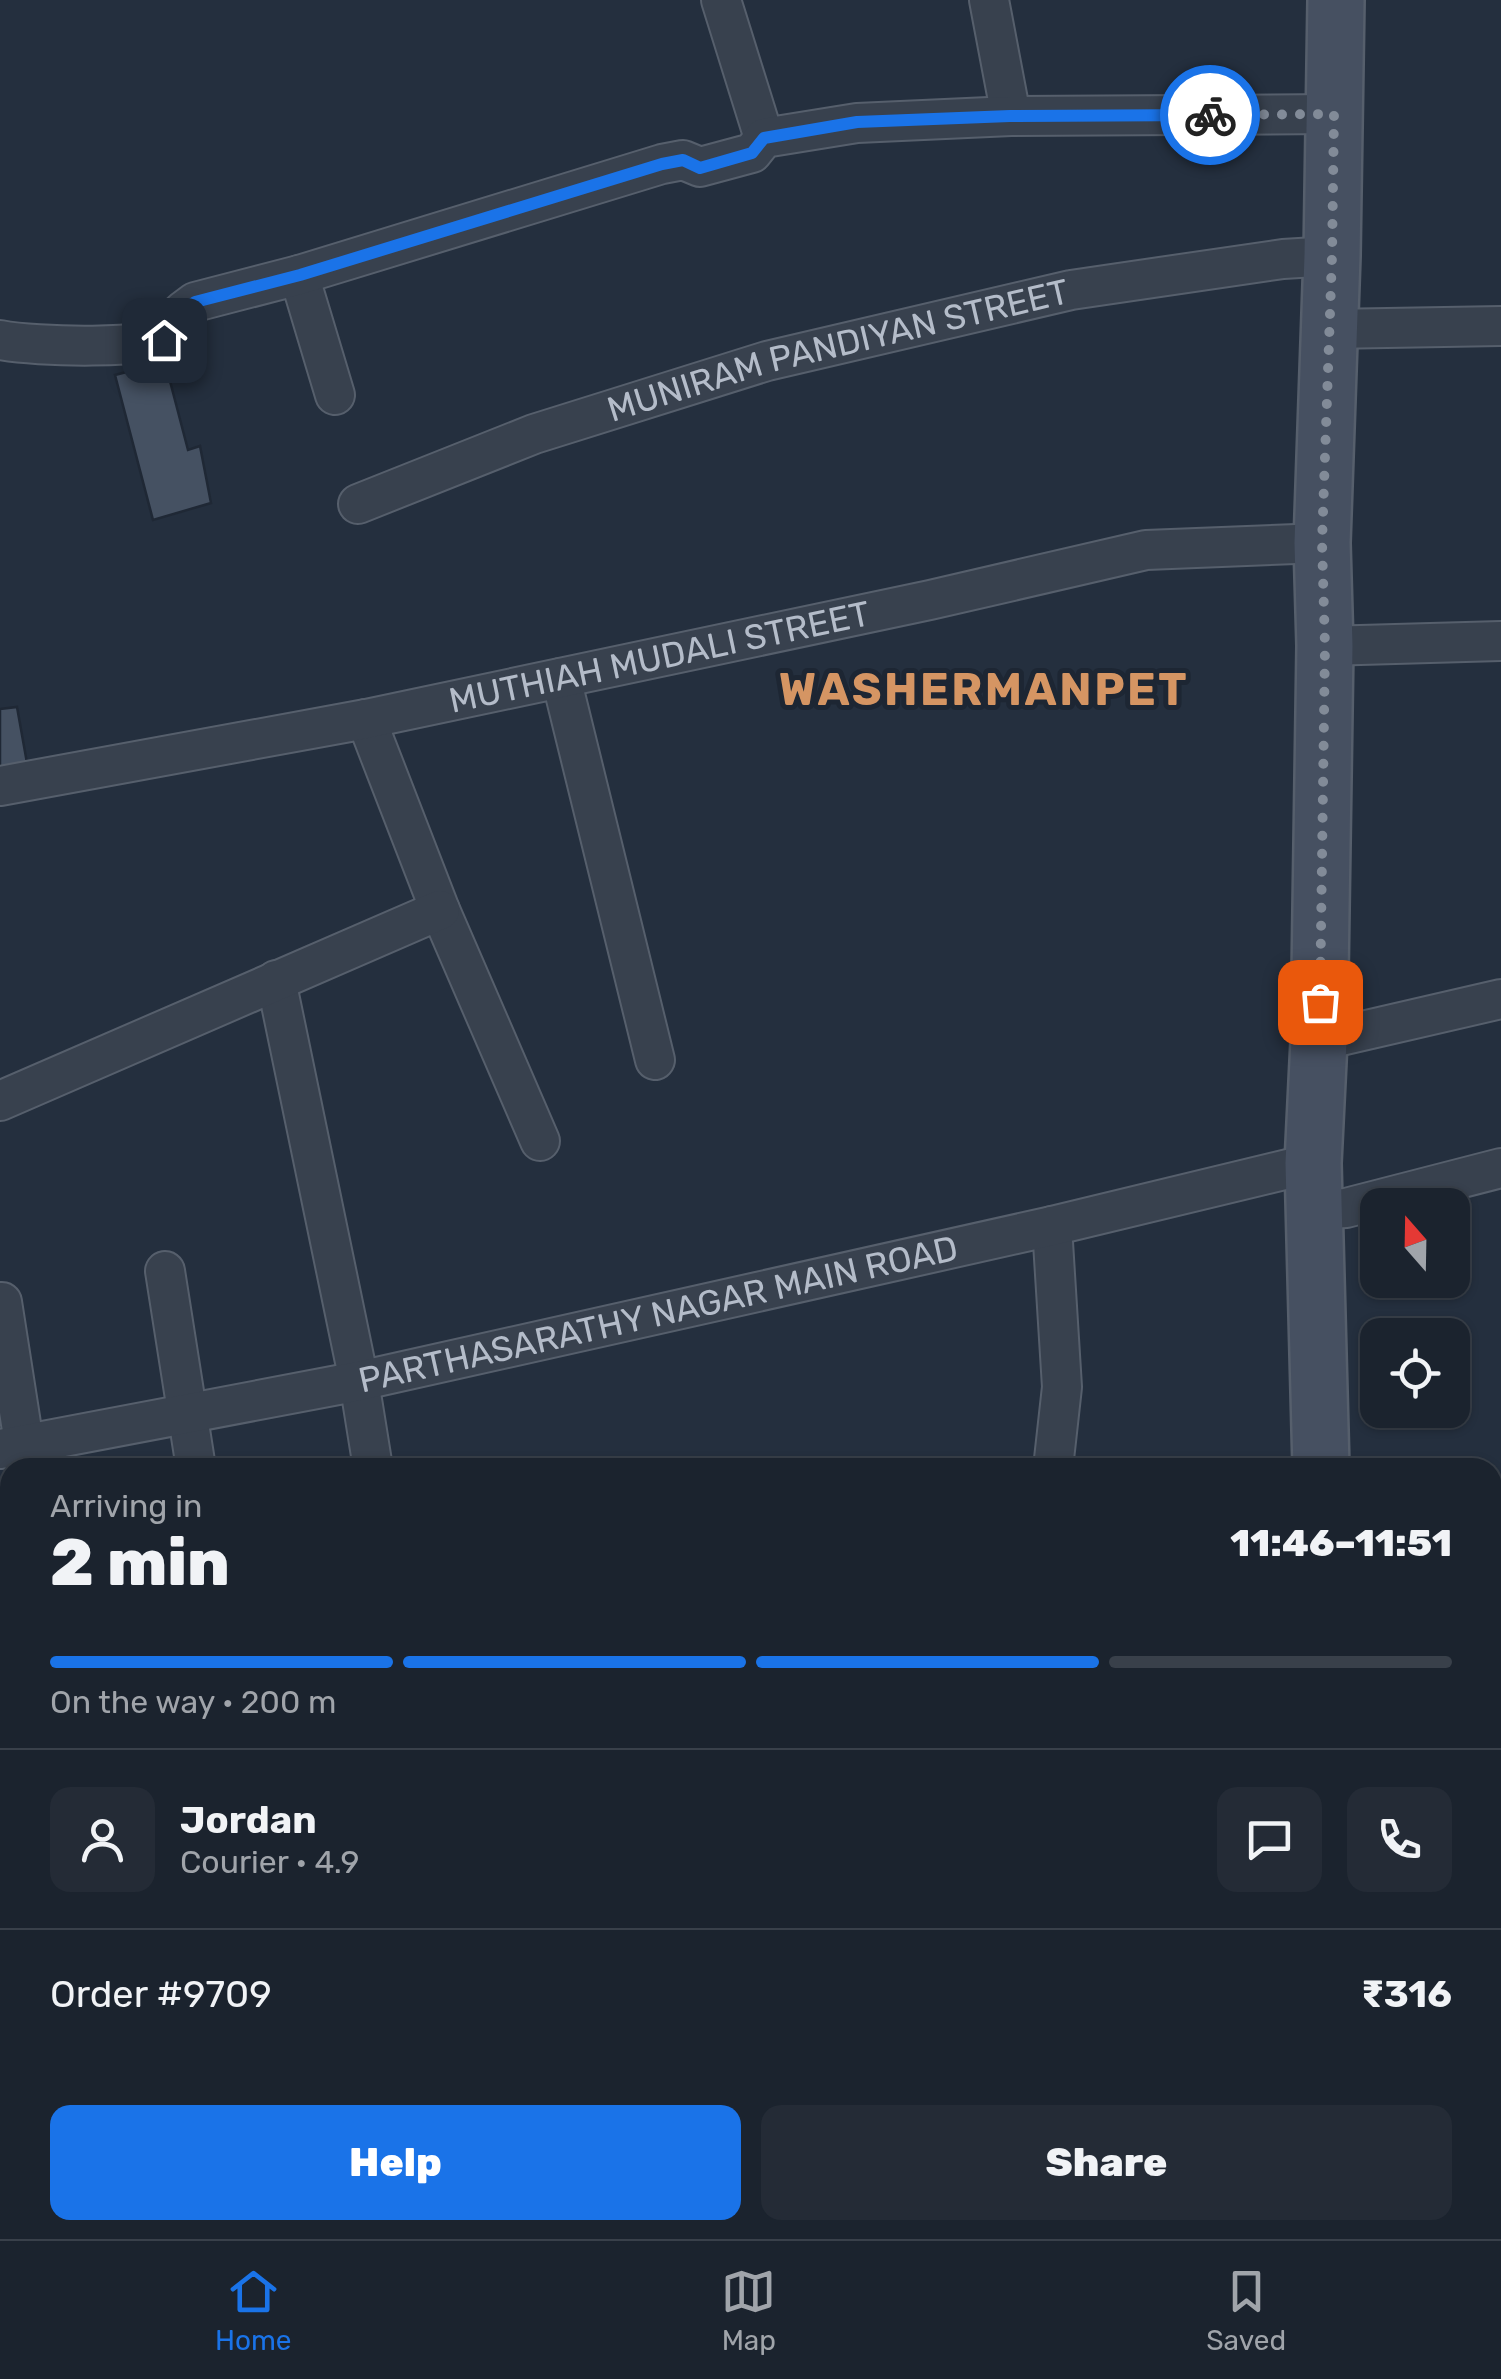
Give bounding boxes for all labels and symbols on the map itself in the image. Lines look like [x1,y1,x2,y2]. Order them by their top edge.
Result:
courier [1160,65,1260,165]
street label: MUNIRAM PANDIYAN STREET [602,270,1073,431]
pin [122,298,207,383]
street label: MUTHIAH MUDALI STREET [445,592,874,722]
district label: WASHERMANPET [779,663,1189,716]
pin [1278,960,1363,1045]
north arrow [1360,1188,1470,1298]
street label: PARTHASARATHY NAGAR MAIN ROAD [355,1227,962,1401]

